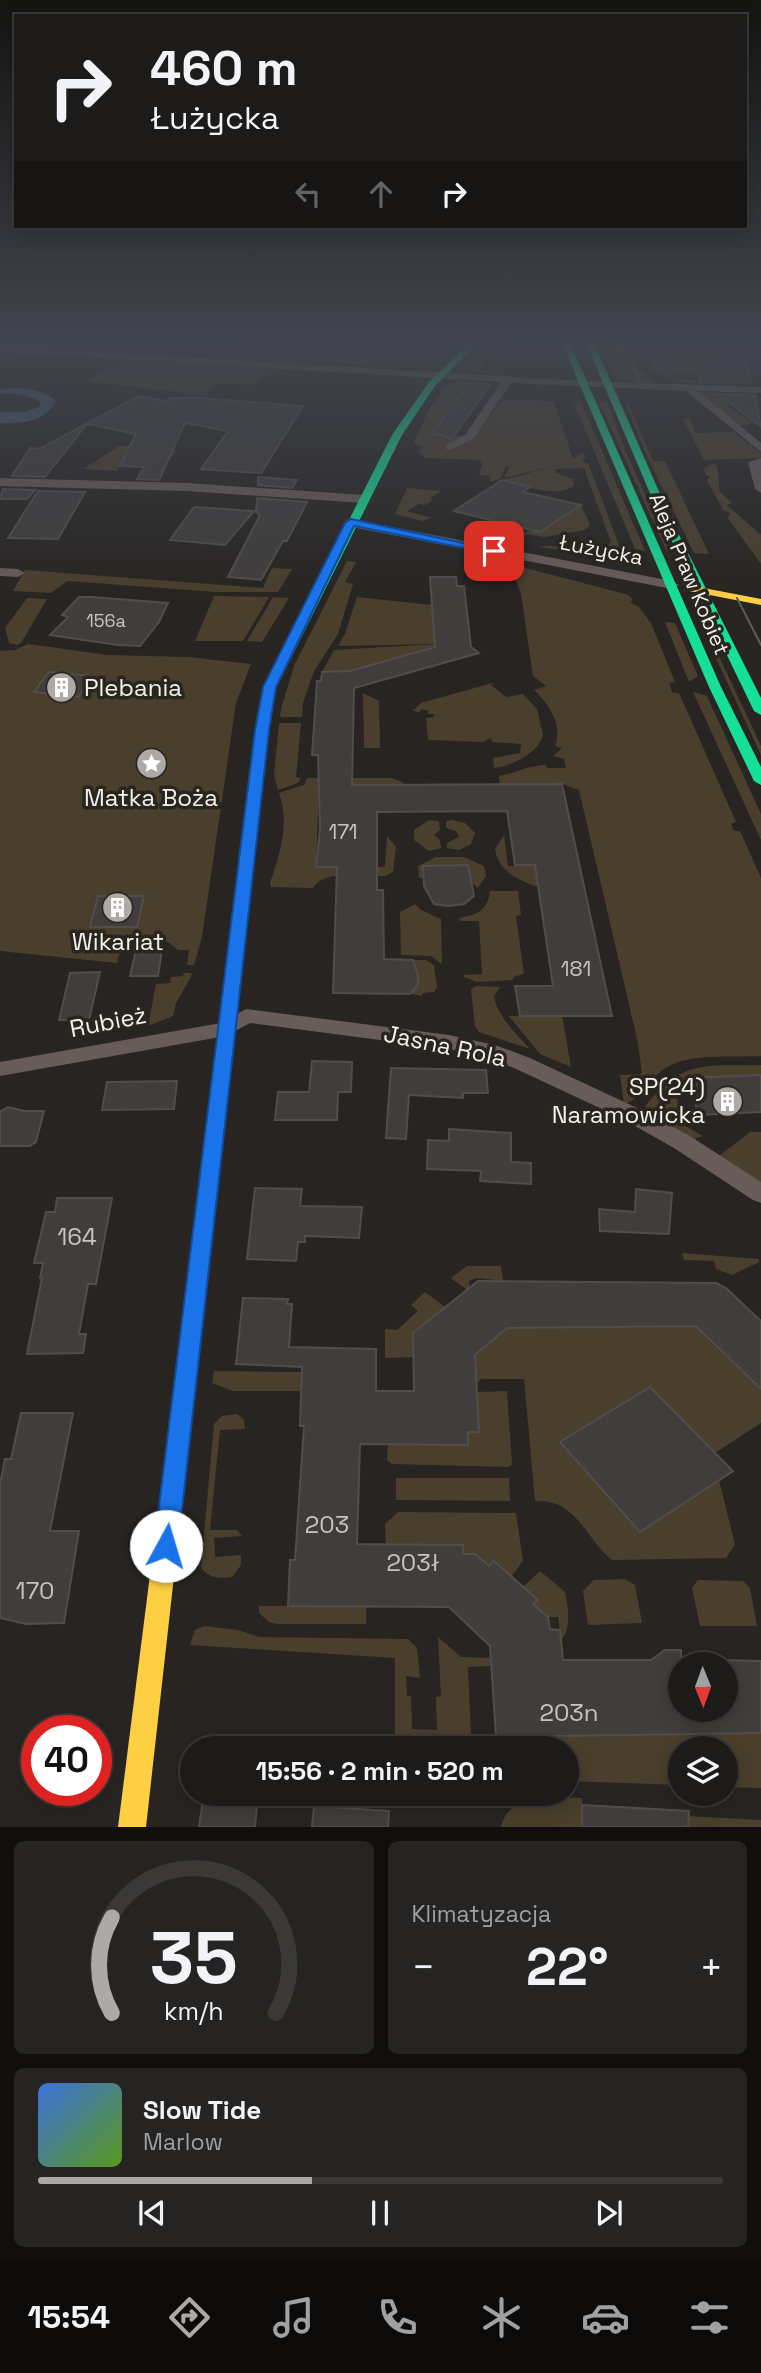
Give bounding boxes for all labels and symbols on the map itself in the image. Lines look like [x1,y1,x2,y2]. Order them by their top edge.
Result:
street label: Aleja Praw Kobiet [643,489,736,659]
pin [464,521,524,581]
street label: Łużycka [557,528,645,571]
house number: 156a [86,609,126,632]
building icon: Plebania [44,671,78,705]
place label: Plebania [84,672,182,703]
place icon: Matka Boża [134,747,168,781]
place label: Matka Boża [84,782,218,813]
house number: 171 [328,818,358,845]
building icon: Wikariat [101,891,135,925]
place label: Wikariat [72,926,164,957]
house number: 181 [561,955,591,982]
street label: Rubież [67,999,149,1044]
street label: Jasna Rola [381,1017,509,1074]
place label: SP(24) Naramowicka [552,1071,705,1130]
building icon: SP(24) Naramowicka [711,1084,745,1118]
house number: 164 [57,1221,97,1252]
position arrow [129,1509,203,1583]
house number: 203 [305,1509,349,1540]
house number: 203ł [386,1547,440,1578]
house number: 170 [16,1575,54,1606]
north arrow [668,1652,738,1722]
house number: 203n [539,1697,599,1728]
speed limit sign: 40 [21,1715,112,1806]

